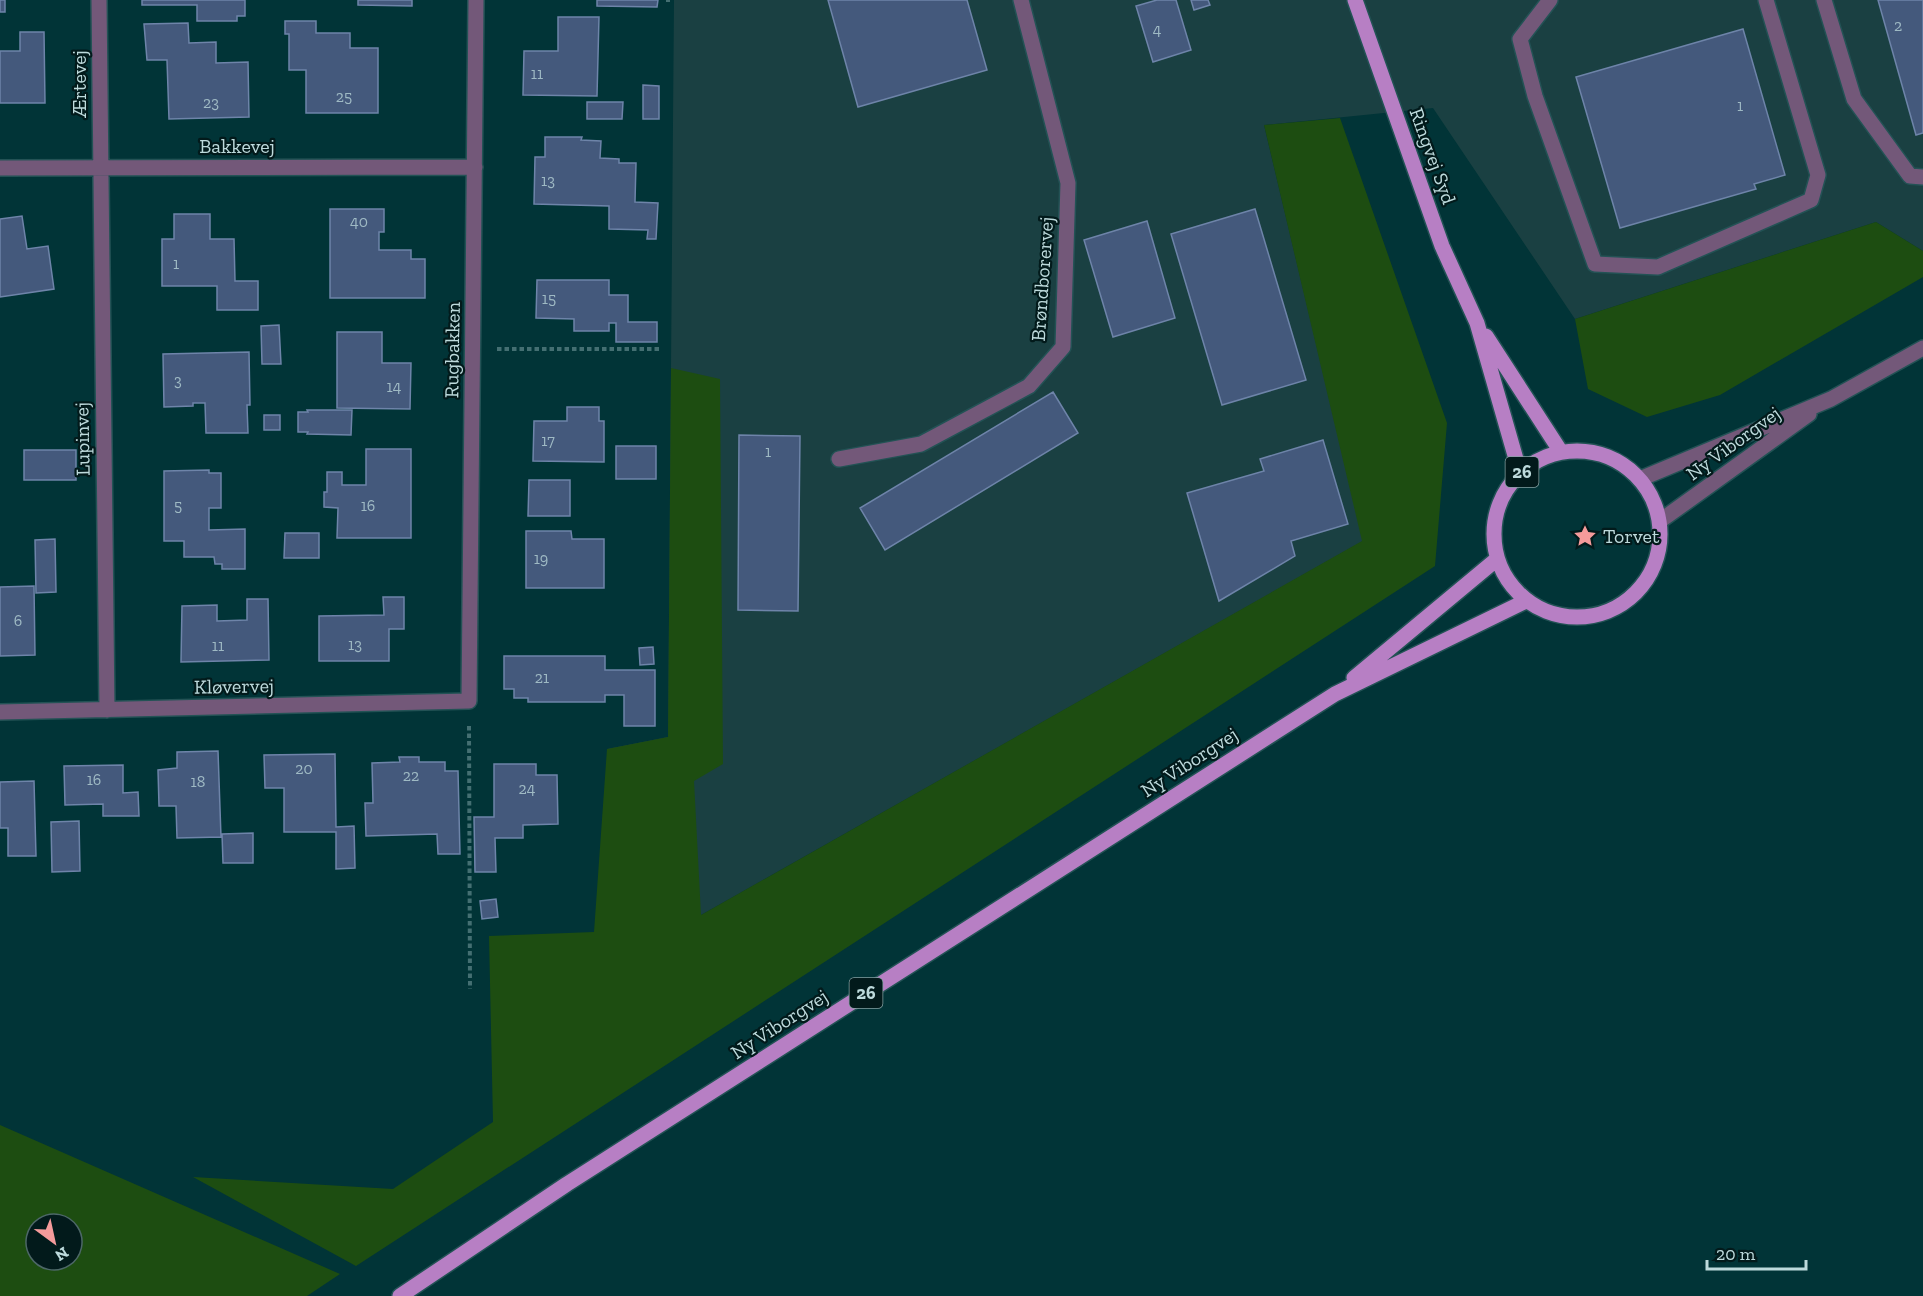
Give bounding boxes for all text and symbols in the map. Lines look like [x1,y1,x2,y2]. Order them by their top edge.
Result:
house number: 2 [1894,16,1902,35]
house number: 4 [1153,20,1162,39]
street label: Ærtevej [67,50,91,119]
house number: 11 [531,64,543,83]
house number: 25 [336,87,352,106]
house number: 23 [203,93,219,112]
house number: 1 [1737,96,1743,115]
street label: Ringvej Syd [1405,105,1461,207]
street label: Bakkevej [199,134,275,158]
house number: 13 [541,171,555,190]
house number: 40 [350,212,368,231]
street label: Brøndborervej [1026,216,1058,342]
house number: 1 [173,254,179,273]
house number: 15 [542,289,556,308]
street label: Rugbakken [439,301,465,398]
house number: 3 [174,371,182,390]
house number: 14 [387,377,402,396]
street label: Ny Viborgvej [1681,401,1785,485]
street label: Lupinvej [69,402,95,476]
house number: 17 [541,431,555,450]
house number: 1 [765,442,771,461]
road number: 26 [1506,457,1538,487]
house number: 5 [174,496,182,515]
house number: 16 [361,496,375,515]
place icon: Torvet [1572,523,1598,549]
place label: Torvet [1603,524,1660,548]
house number: 19 [534,549,548,568]
house number: 6 [14,611,22,630]
house number: 13 [348,635,362,654]
house number: 11 [212,636,224,655]
house number: 21 [535,668,549,687]
street label: Kløvervej [194,673,274,699]
street label: Ny Viborgvej [1136,722,1242,802]
house number: 20 [295,759,313,778]
house number: 22 [403,766,419,785]
house number: 16 [87,770,101,789]
house number: 18 [191,772,205,791]
house number: 24 [519,779,536,798]
road number: 26 [850,978,882,1008]
street label: Ny Viborgvej [726,984,832,1064]
north arrow [24,1212,84,1272]
scale bar [1707,1233,1806,1271]
text: N [52,1243,72,1265]
text: 20 m [1716,1243,1756,1265]

